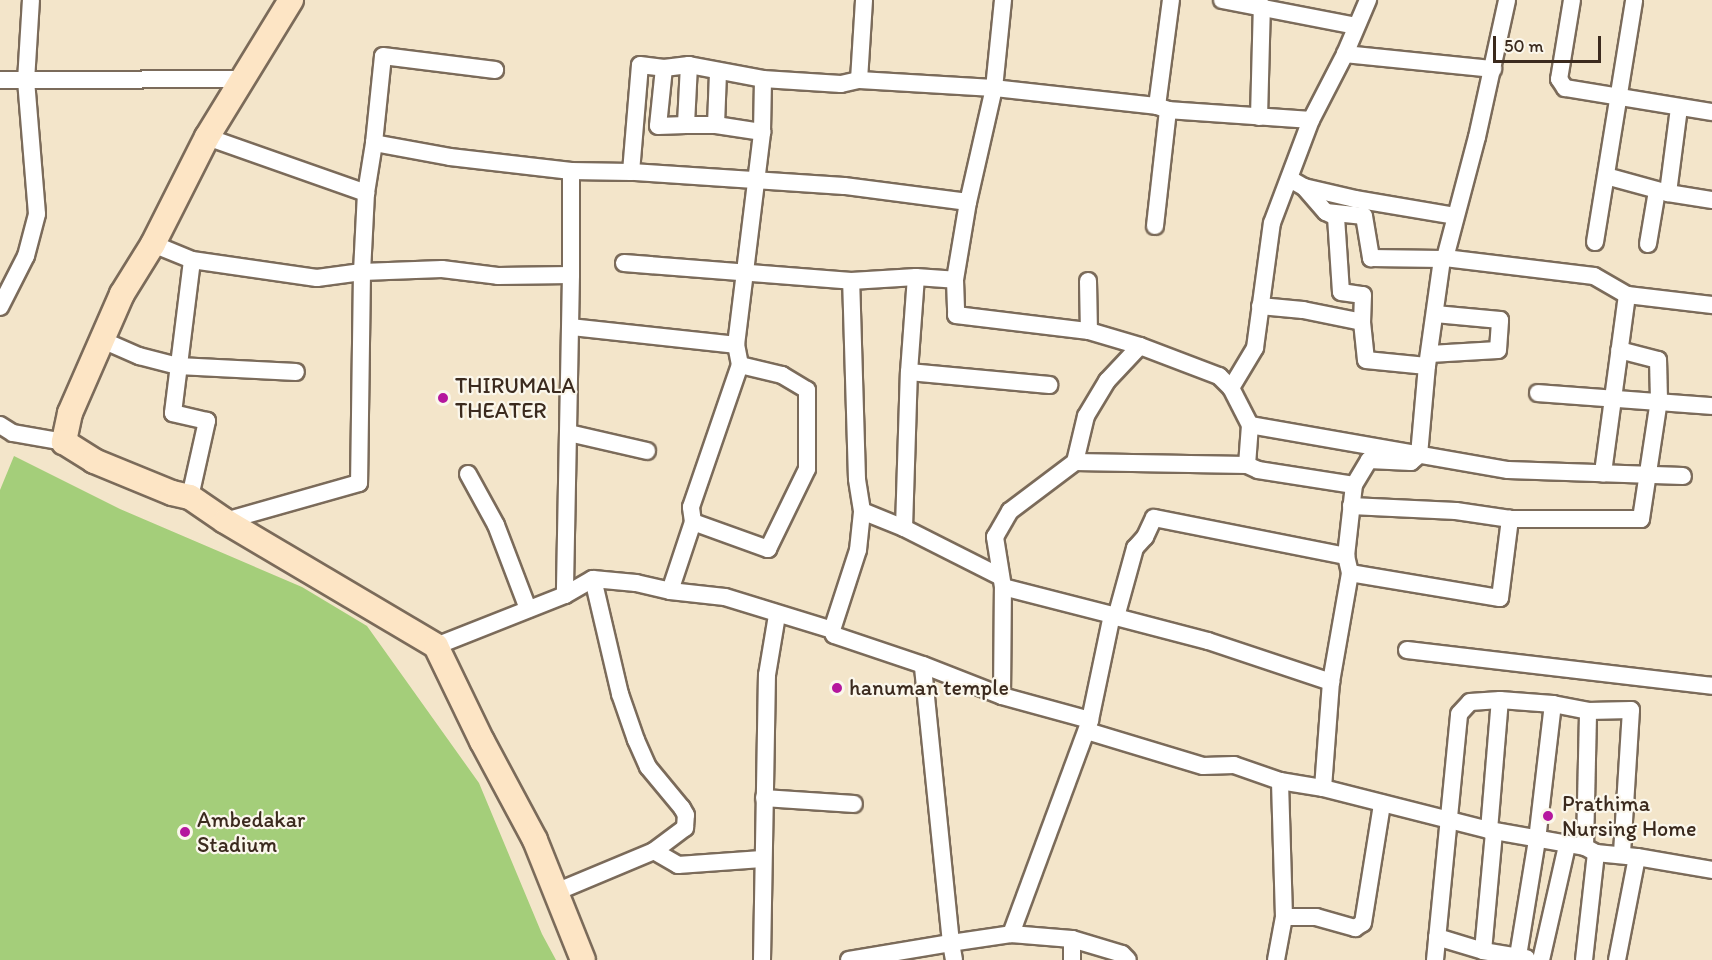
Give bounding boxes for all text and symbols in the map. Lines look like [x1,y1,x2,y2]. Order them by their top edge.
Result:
scale bar [1496,24,1604,62]
text: 50 m [1504,35,1544,57]
place label: THIRUMALA THEATER [455,372,575,424]
marker: THIRUMALA THEATER [436,391,450,405]
place label: hanuman temple [849,675,1008,701]
marker: hanuman temple [830,681,844,695]
place label: Prathima Nursing Home [1562,790,1697,842]
place label: Ambedakar Stadium [197,806,305,858]
marker: Prathima Nursing Home [1539,807,1557,825]
marker: Ambedakar Stadium [178,825,192,839]

